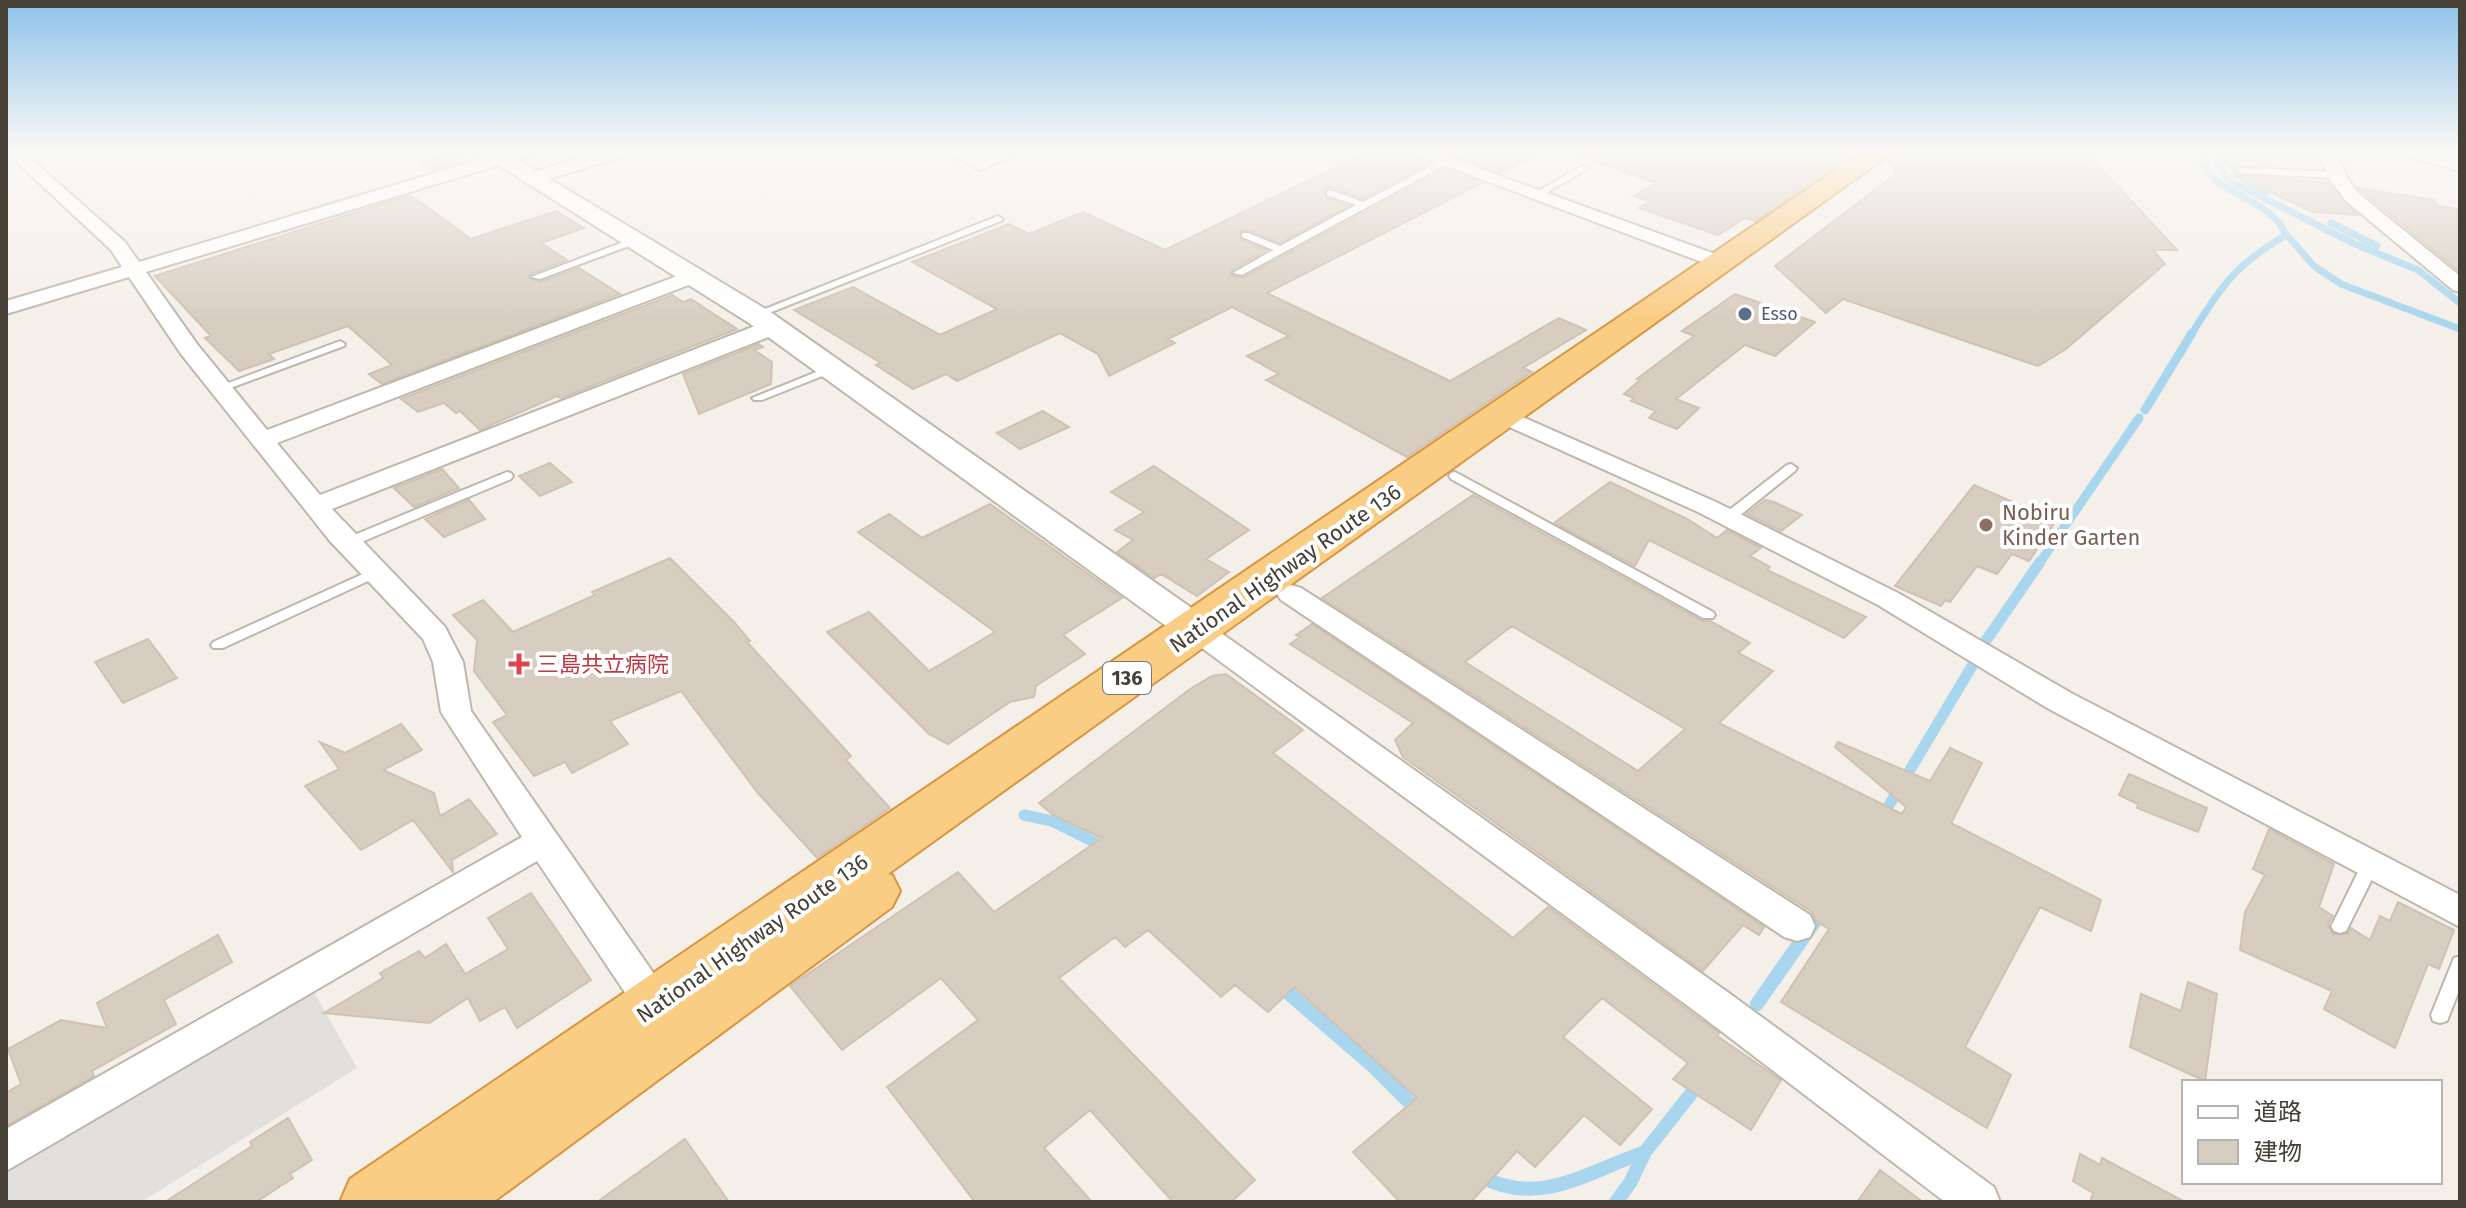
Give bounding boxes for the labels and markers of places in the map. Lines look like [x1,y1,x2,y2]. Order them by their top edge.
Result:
place label: Esso [1761,303,1798,325]
marker: Esso [1736,305,1754,323]
place label: Nobiru Kinder Garten [2002,499,2140,551]
marker: Nobiru Kinder Garten [1977,516,1995,534]
place label: 三島共立病院 [537,651,669,678]
marker: 三島共立病院 [508,653,530,675]

